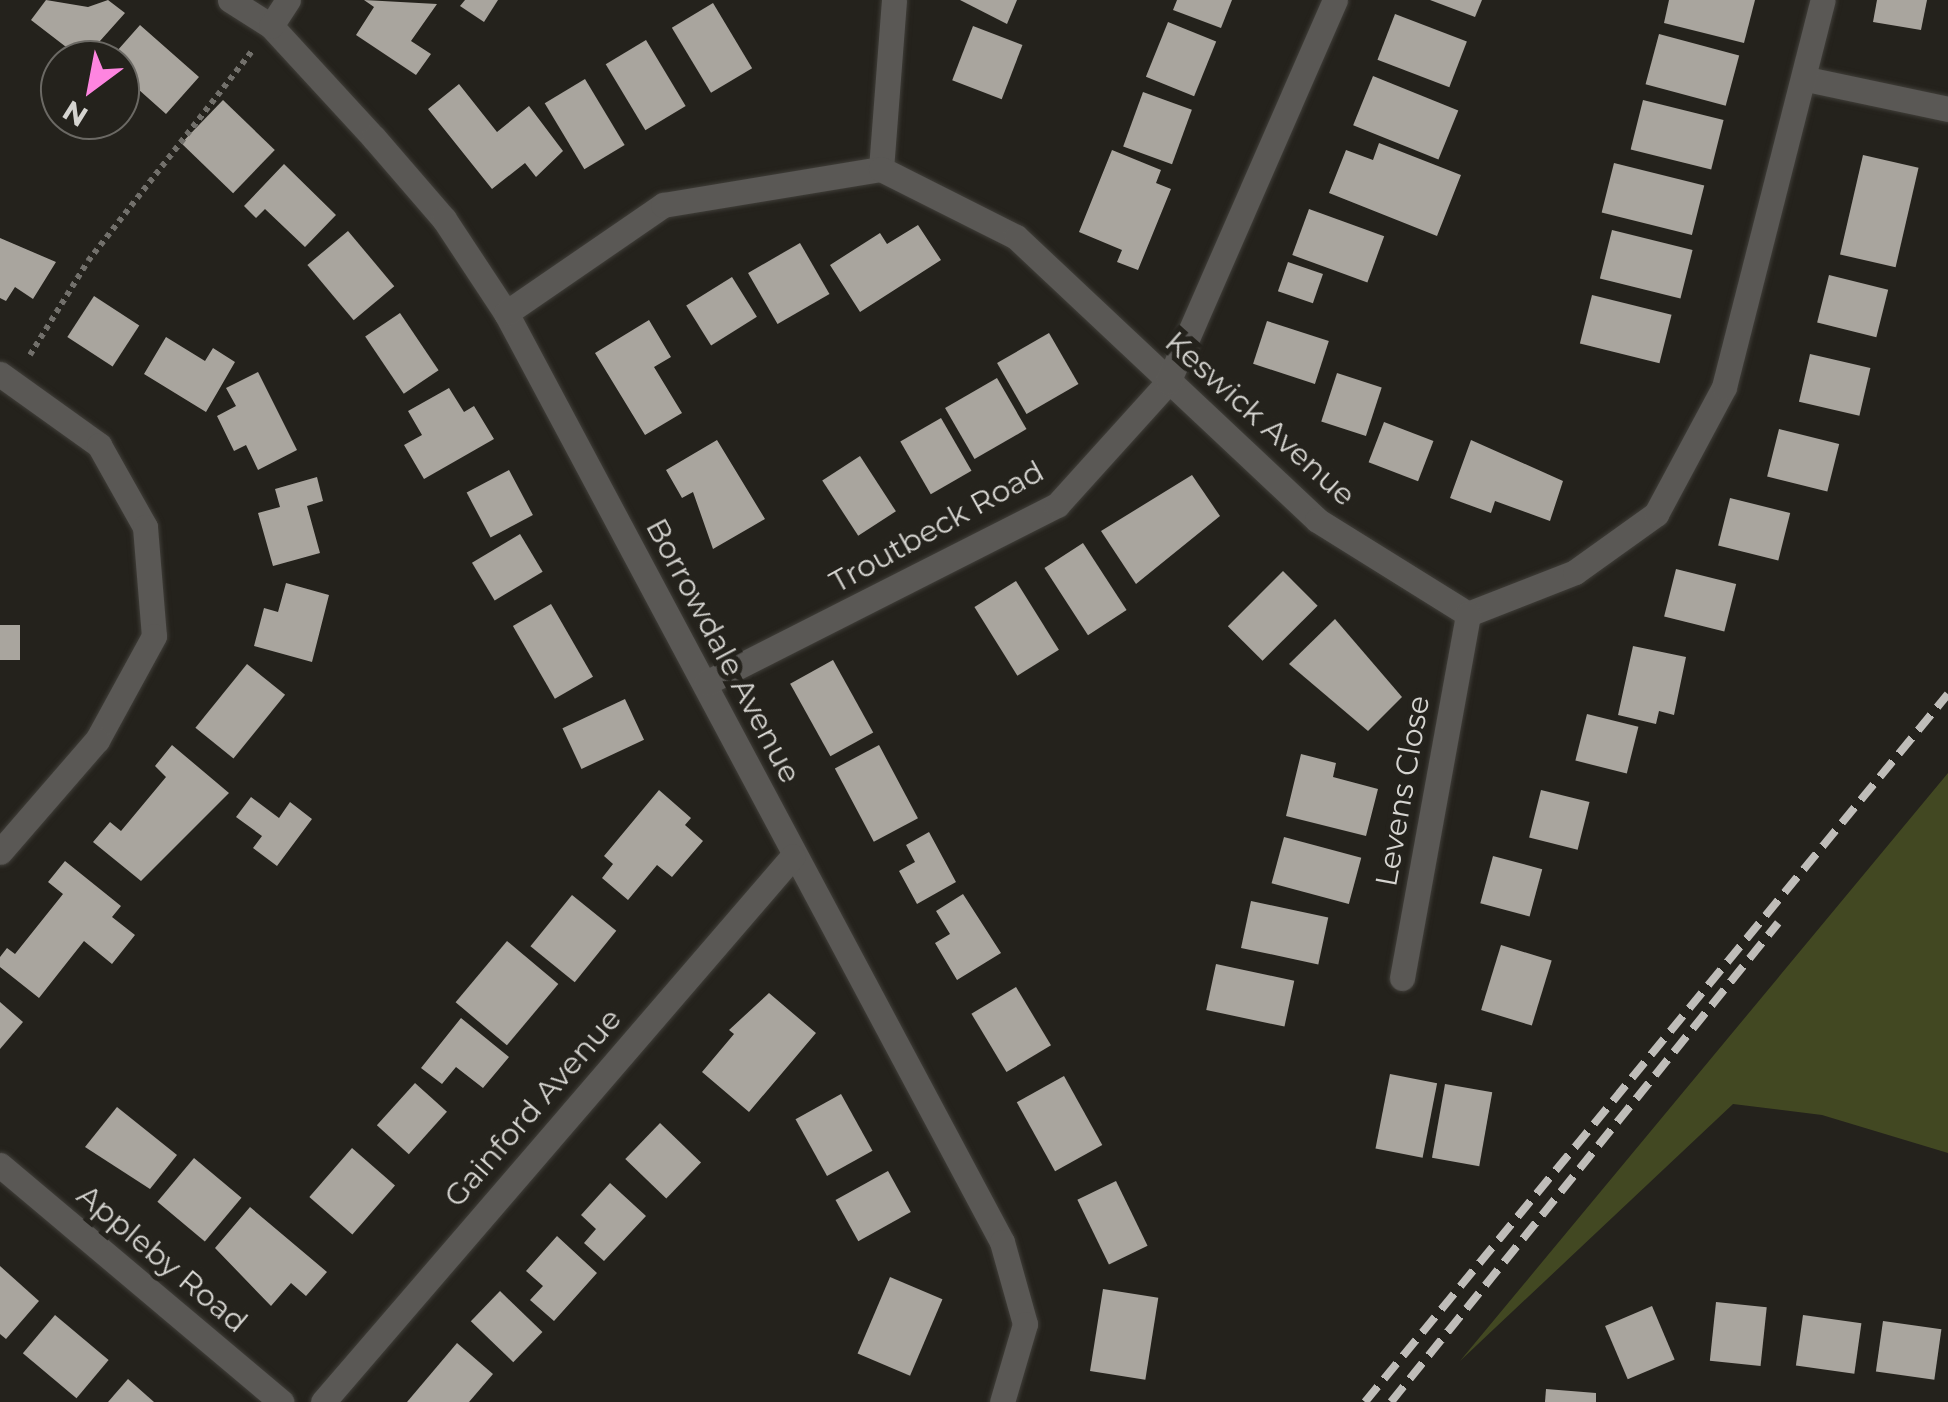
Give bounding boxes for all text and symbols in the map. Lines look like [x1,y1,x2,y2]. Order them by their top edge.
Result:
north arrow [40,40,140,140]
text: N [57,93,94,134]
street label: Keswick Avenue [1158,324,1362,514]
street label: Troutbeck Road [824,453,1050,601]
street label: Borrowdale Avenue [638,513,808,789]
street label: Levens Close [1369,693,1437,889]
street label: Gainford Avenue [437,1001,629,1215]
street label: Appleby Road [70,1177,254,1341]

